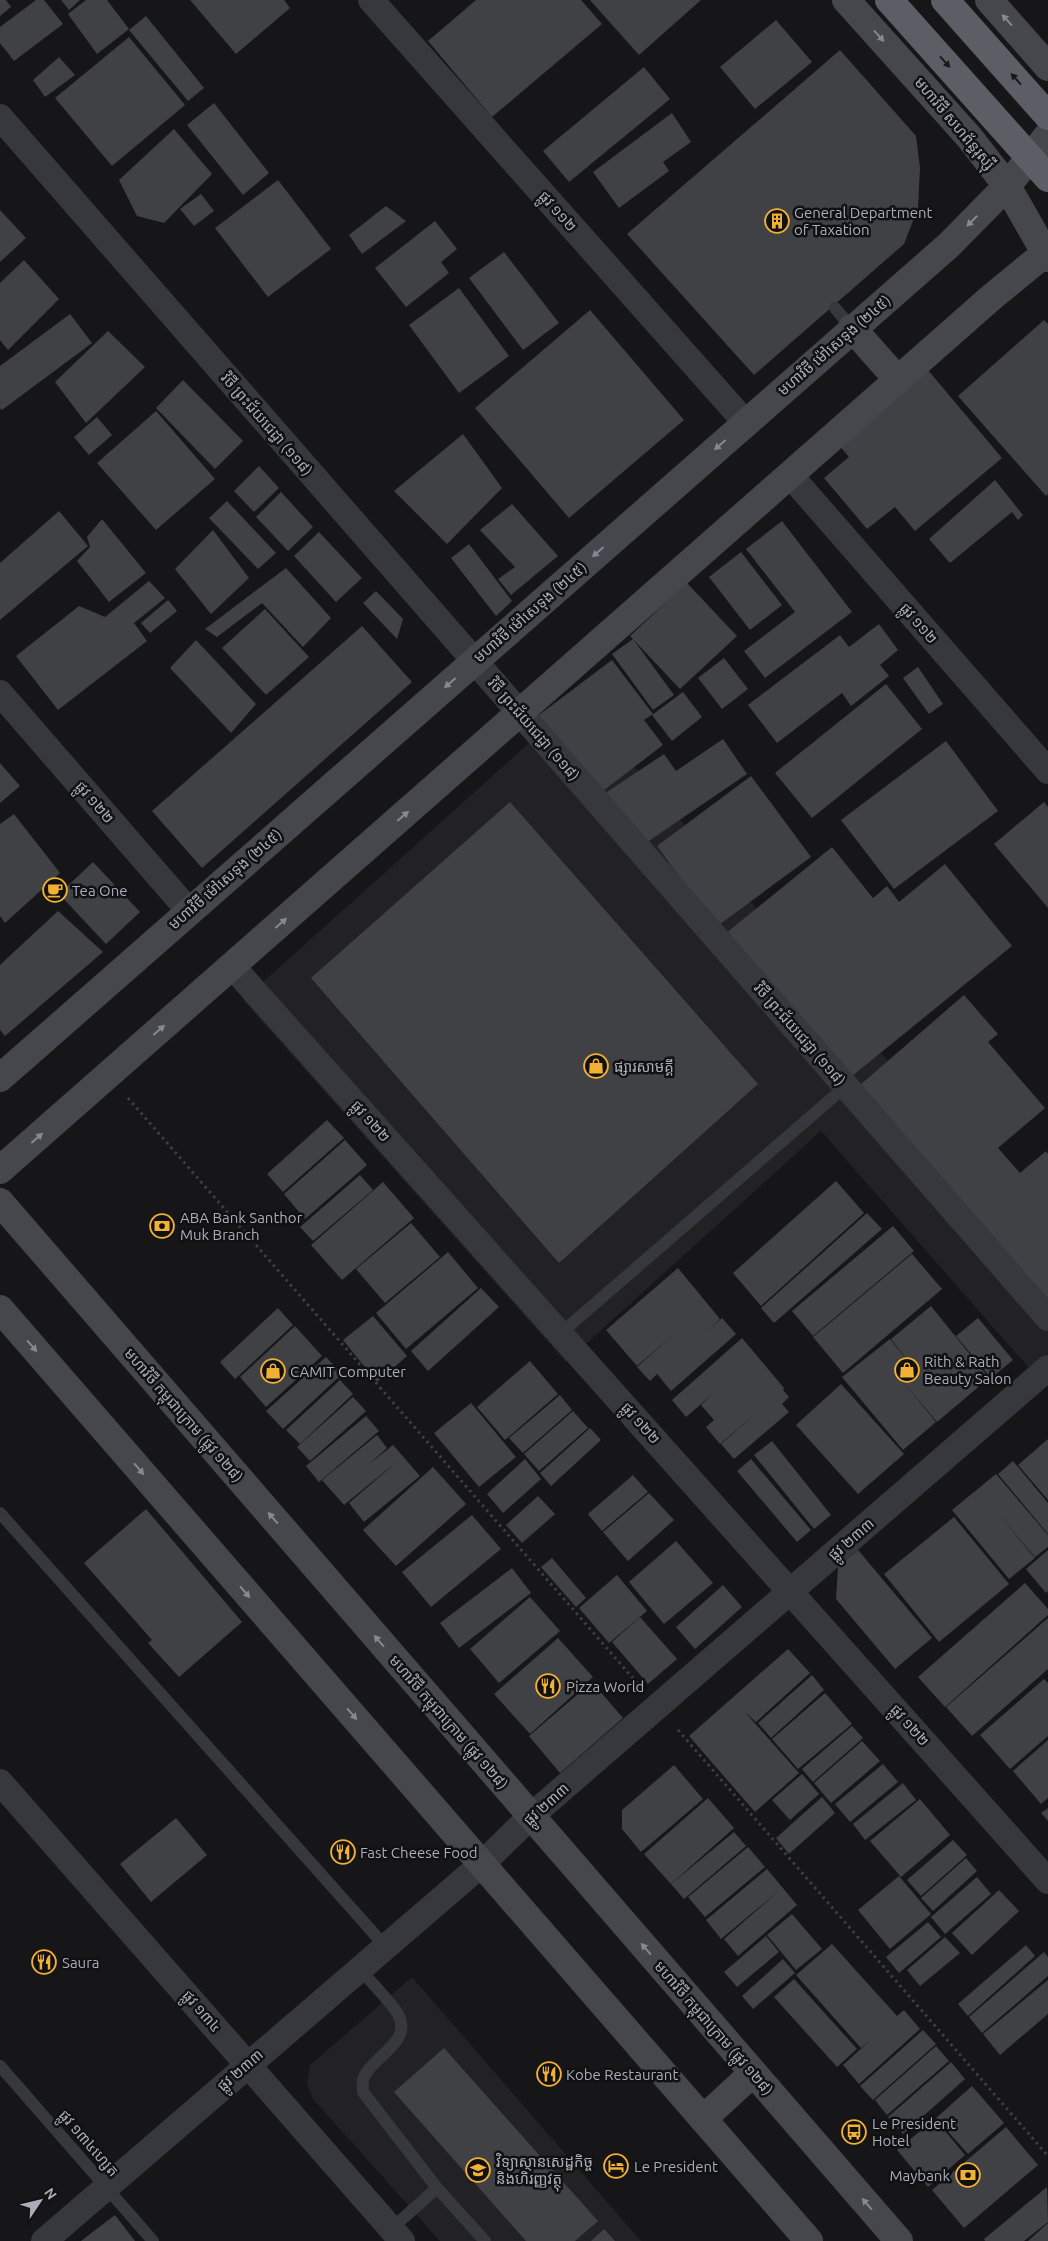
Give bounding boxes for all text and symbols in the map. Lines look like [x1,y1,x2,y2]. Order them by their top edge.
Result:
one-way arrow [1001,15,1013,27]
one-way arrow [873,30,885,42]
one-way arrow [939,56,951,68]
street label: មហាវិថី សហព័ន្ធរុស្ស៊ី [908,73,999,176]
one-way arrow [1010,73,1021,86]
street label: ផ្លូវ ១១២ [532,187,580,238]
place label: General Department of Taxation [794,204,933,238]
building icon: General Department of Taxation [764,208,790,234]
one-way arrow [967,215,979,227]
street label: មហាវិថី ម៉ៅសេទុង (២៤៥) [774,291,895,400]
street label: វិថី ព្រះជ័យជេដ្ធា (១១៨) [217,369,317,480]
one-way arrow [715,439,727,451]
one-way arrow [593,546,605,558]
street label: មហាវិថី ម៉ៅសេទុង (២៤៥) [470,558,591,667]
street label: ផ្លូវ ១១២ [893,599,941,650]
street label: វិថី ព្រះជ័យជេដ្ធា (១១៨) [484,674,584,785]
one-way arrow [443,677,456,688]
street label: ផ្លូវ ១២២ [68,778,118,830]
one-way arrow [396,810,409,821]
street label: មហាវិថី ម៉ៅសេទុង (២៤៥) [165,825,286,934]
cafe icon: Tea One [42,877,68,903]
place label: Tea One [72,882,128,899]
one-way arrow [274,917,286,929]
street label: វិថី ព្រះជ័យជេដ្ធា (១១៨) [750,979,850,1090]
one-way arrow [152,1025,165,1036]
shop icon: ផ្សារសាមគ្គី [583,1053,609,1079]
place label: ផ្សារសាមគ្គី [614,1058,674,1076]
street label: ផ្លូវ ១២២ [344,1097,394,1149]
one-way arrow [30,1132,43,1143]
place label: ABA Bank Santhor Muk Branch [180,1209,303,1243]
bank icon: ABA Bank Santhor Muk Branch [149,1213,175,1239]
one-way arrow [26,1340,38,1352]
street label: មហាវិថី កម្ពុជាក្រោម (ផ្លូវ ១២៨) [117,1344,247,1489]
place label: Rith & Rath Beauty Salon [924,1353,1012,1387]
shop icon: Rith & Rath Beauty Salon [894,1357,920,1383]
shop icon: CAMIT Computer [260,1358,286,1384]
place label: CAMIT Computer [290,1363,406,1380]
street label: ផ្លូវ ១២២ [614,1399,664,1451]
one-way arrow [133,1462,144,1475]
one-way arrow [267,1512,279,1524]
street label: ផ្លូវ ២៣៣ [825,1515,881,1568]
one-way arrow [239,1585,251,1597]
one-way arrow [373,1635,385,1647]
street label: មហាវិថី កម្ពុជាក្រោម (ផ្លូវ ១២៨) [382,1651,512,1796]
restaurant icon: Pizza World [535,1673,561,1699]
place label: Pizza World [566,1678,644,1695]
street label: ផ្លូវ ១២២ [883,1701,933,1753]
one-way arrow [346,1708,357,1721]
street label: ផ្លូវ ២៣៣ [520,1779,576,1833]
restaurant icon: Fast Cheese Food [330,1839,356,1865]
place label: Fast Cheese Food [360,1844,478,1861]
one-way arrow [641,1943,652,1955]
restaurant icon: Saura [31,1949,57,1975]
place label: Saura [62,1954,100,1971]
street label: មហាវិថី កម្ពុជាក្រោម (ផ្លូវ ១២៨) [647,1957,777,2102]
street label: ផ្លូវ ១៣៤ [175,1987,225,2039]
street label: ផ្លូវ ២៣៣ [214,2046,270,2099]
restaurant icon: Kobe Restaurant [536,2061,562,2087]
place label: Kobe Restaurant [566,2066,678,2083]
street label: ផ្លូវ ១៣៤ហ្សេត [52,2106,122,2183]
place label: Le President Hotel [872,2115,956,2149]
bus stop icon: Le President Hotel [841,2119,867,2145]
place label: វិទ្យាស្ថានសេដ្ឋកិច្ច និងហិរញ្ញវត្ថុ [496,2152,593,2192]
hotel icon: Le President [603,2153,629,2179]
school or university icon: វិទ្យាស្ថានសេដ្ឋកិច្ច និងហិរញ្ញវត្ថុ [465,2157,491,2183]
place label: Le President [634,2158,718,2175]
bank icon: Maybank [955,2162,981,2188]
place label: Maybank [889,2167,950,2184]
north arrow [15,2176,65,2226]
text: N [41,2185,60,2202]
one-way arrow [861,2198,872,2211]

